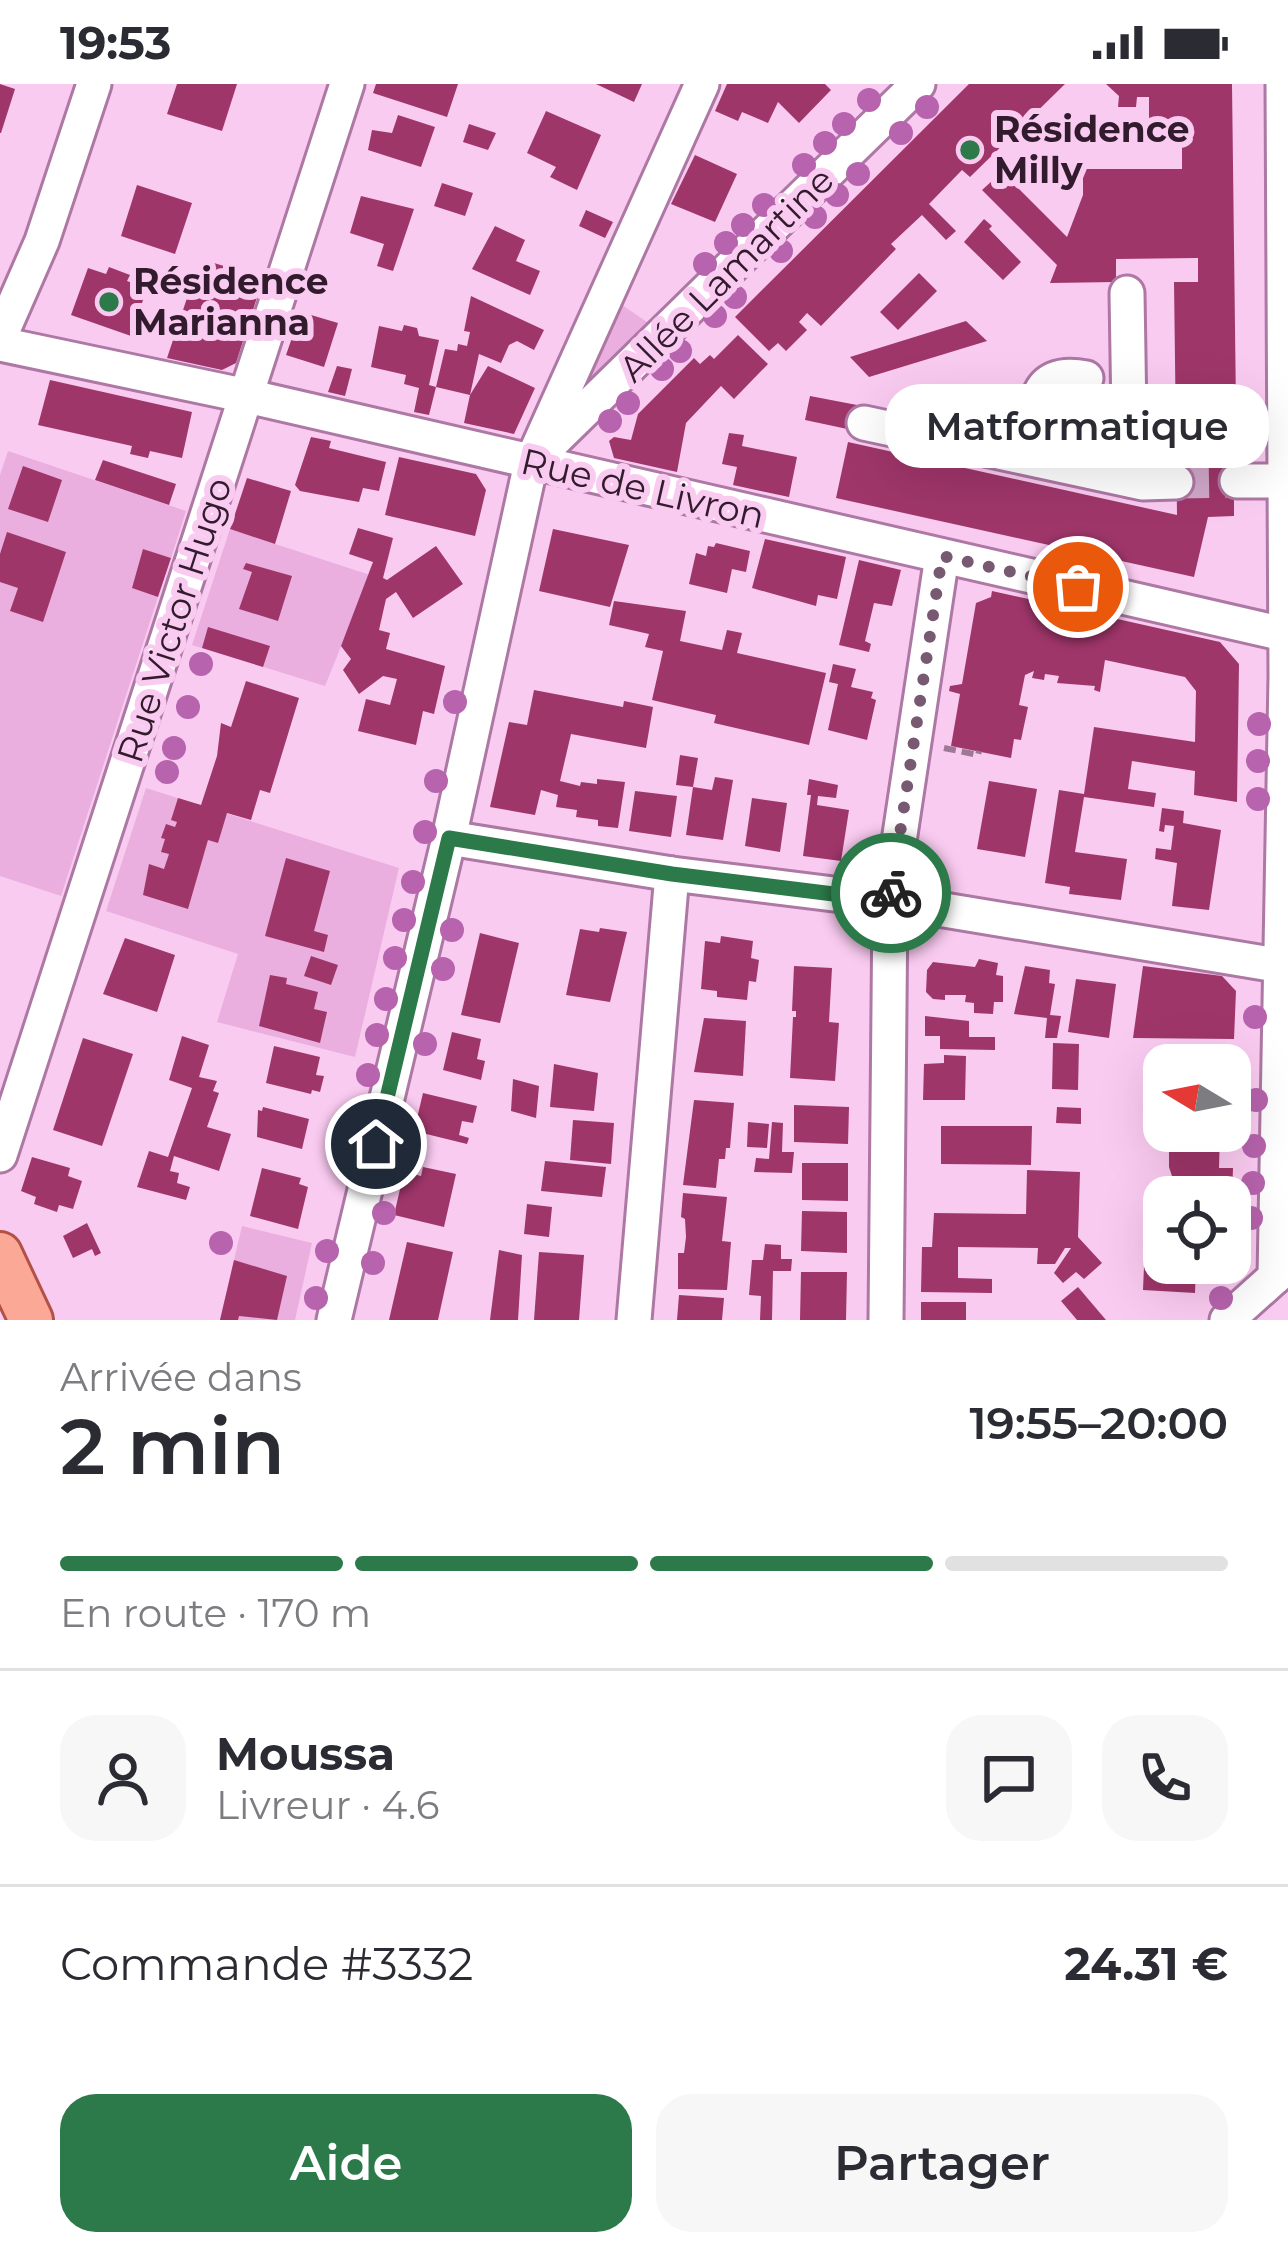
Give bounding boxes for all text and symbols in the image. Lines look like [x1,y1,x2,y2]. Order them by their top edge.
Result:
text: 19:53 [60,15,171,70]
place label: Résidence Milly [994,107,1190,192]
marker: Résidence Milly [957,137,983,163]
street label: Allée Lamartine [610,158,842,390]
place label: Résidence Marianna [133,259,329,344]
marker: Résidence Marianna [96,289,122,315]
callout: Matformatique [886,383,1270,467]
text: Matformatique [926,402,1229,450]
street label: Rue de Livron [517,439,769,537]
street label: Rue Victor Hugo [107,472,241,768]
pin [1027,536,1129,638]
icon: bag [1045,554,1111,620]
courier [831,833,951,953]
icon: bike [858,860,924,926]
north arrow [1143,1044,1251,1152]
map controls [1143,1044,1251,1284]
pin [325,1093,427,1195]
icon: home [343,1111,409,1177]
button: locate [1143,1176,1251,1284]
text: Arrivée dans [60,1353,302,1401]
text: 19:55–20:00 [969,1395,1228,1450]
text: 2 min [60,1398,285,1494]
text: En route · 170 m [60,1589,371,1637]
button: person [60,1715,186,1841]
button: chat [946,1715,1072,1841]
button: phone [1102,1715,1228,1841]
text: Moussa [216,1726,395,1781]
text: Livreur · 4.6 [216,1781,440,1829]
text: Commande #3332 [60,1936,473,1991]
text: 24.31 € [1064,1936,1228,1991]
button: Aide [60,2094,632,2232]
button: Partager [656,2094,1228,2232]

